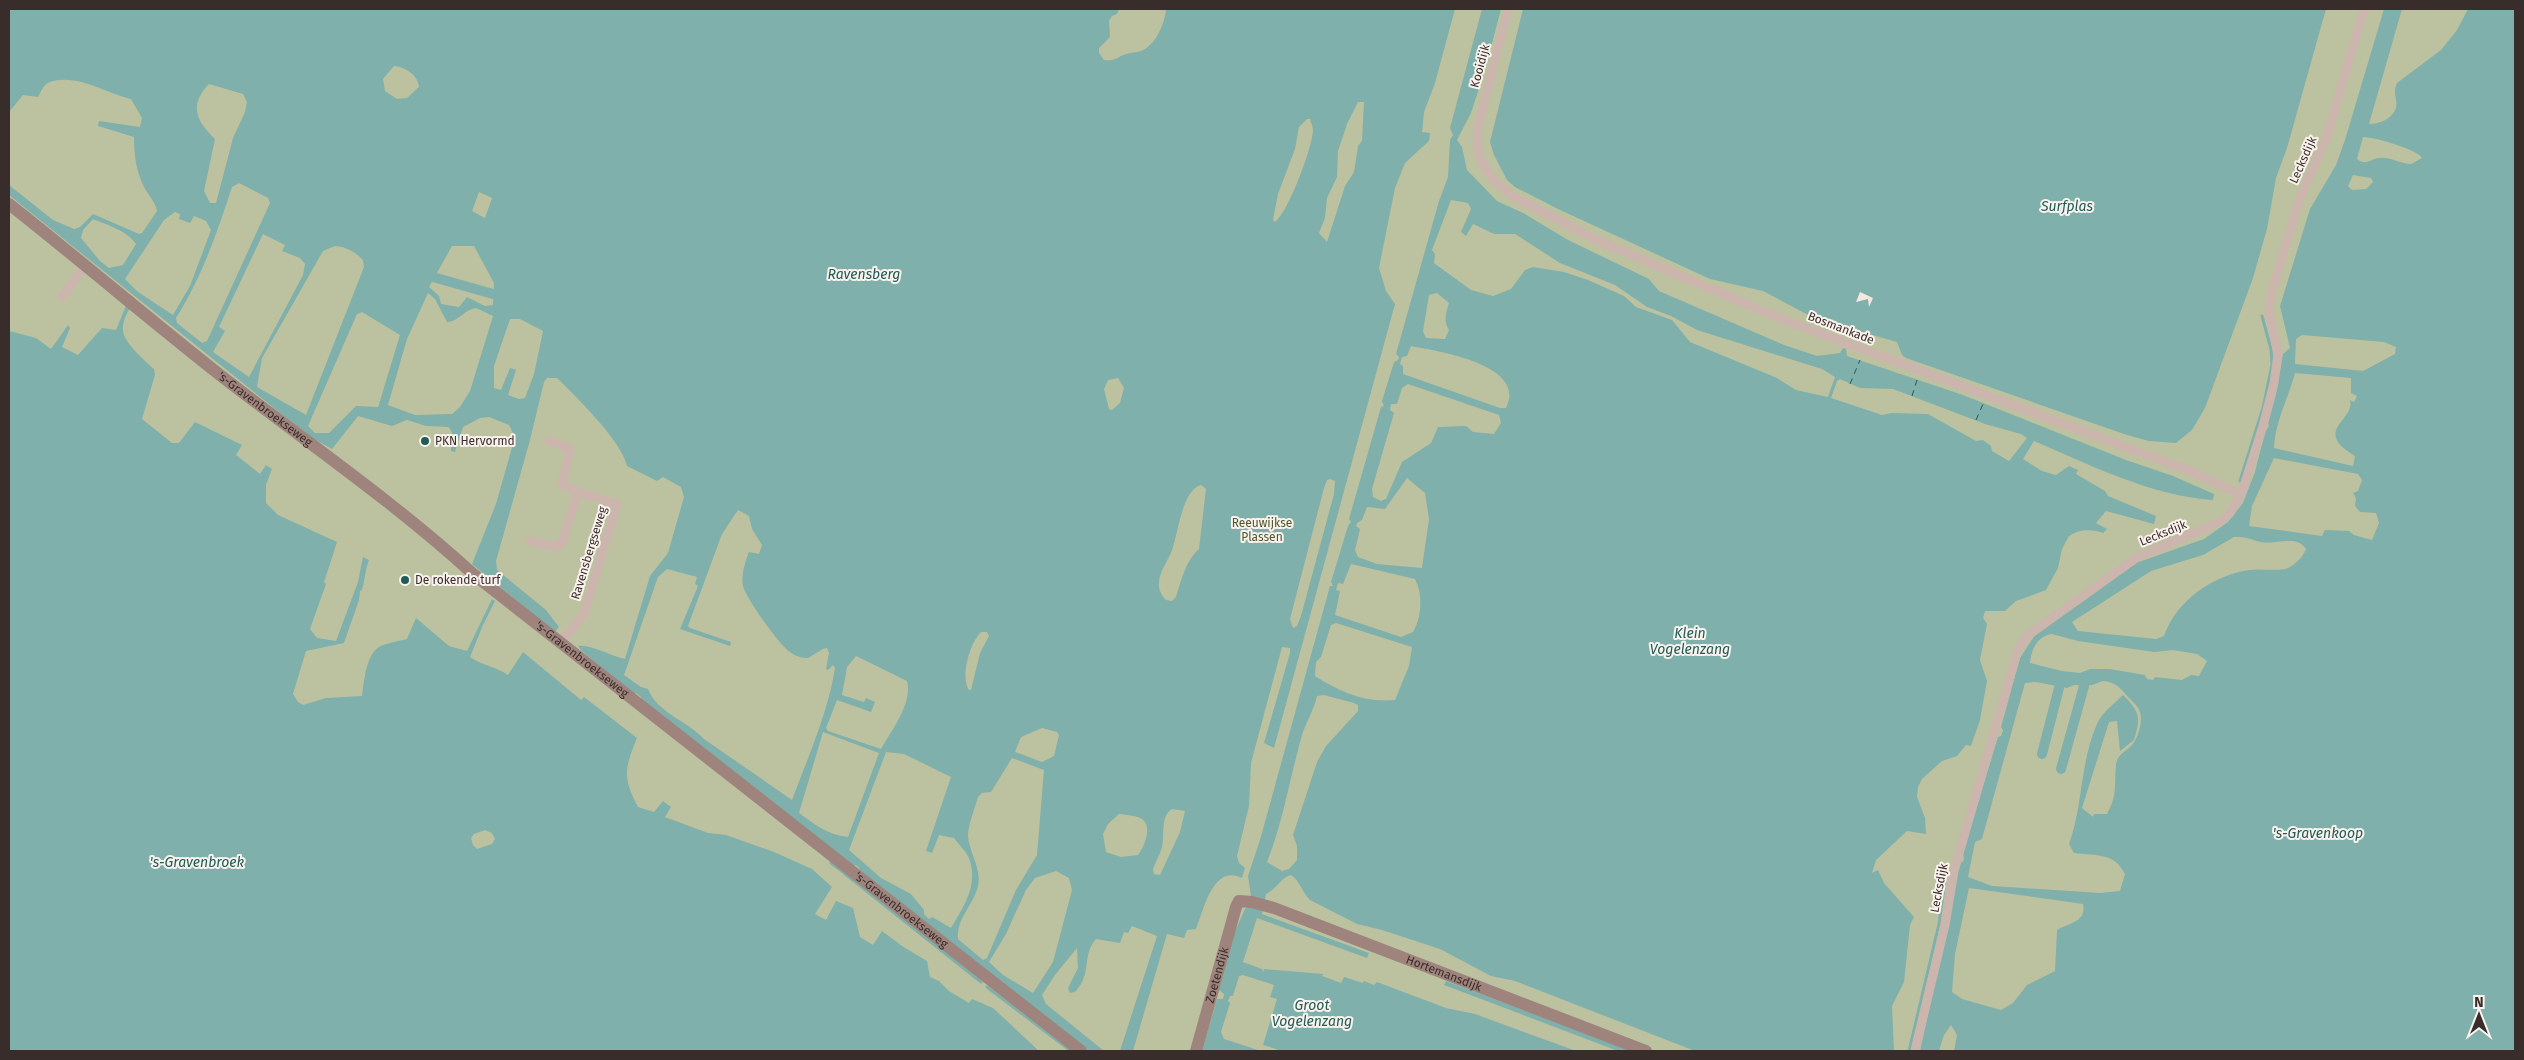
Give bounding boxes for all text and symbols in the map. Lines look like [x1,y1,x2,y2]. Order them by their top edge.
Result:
street label: Kooidijk [1467,42,1493,89]
street label: Lecksdijk [2286,134,2320,186]
water label: Surfplas [2040,198,2094,215]
water label: Ravensberg [827,266,901,283]
street label: Bosmankade [1806,309,1876,347]
street label: 's-Gravenbroekseweg [215,369,316,450]
place label: PKN Hervormd [435,434,515,448]
marker: PKN Hervormd [419,435,431,447]
street label: Ravensbergseweg [568,504,610,601]
park label: Reeuwijkse Plassen [1232,516,1292,544]
street label: Lecksdijk [2137,517,2189,549]
place label: De rokende turf [415,573,501,587]
marker: De rokende turf [399,574,411,586]
street label: 's-Gravenbroekseweg [532,618,632,701]
water label: Klein Vogelenzang [1650,625,1730,658]
water label: 's-Gravenkoop [2273,825,2363,842]
water label: 's-Gravenbroek [150,854,245,871]
street label: Lecksdijk [1927,861,1951,914]
street label: 's-Gravenbroekseweg [852,869,952,951]
street label: Zoetendijk [1203,945,1232,1004]
street label: Hortemansdijk [1404,952,1485,995]
north arrow [2454,990,2504,1040]
text: N [2474,994,2484,1011]
water label: Groot Vogelenzang [1272,997,1352,1030]

